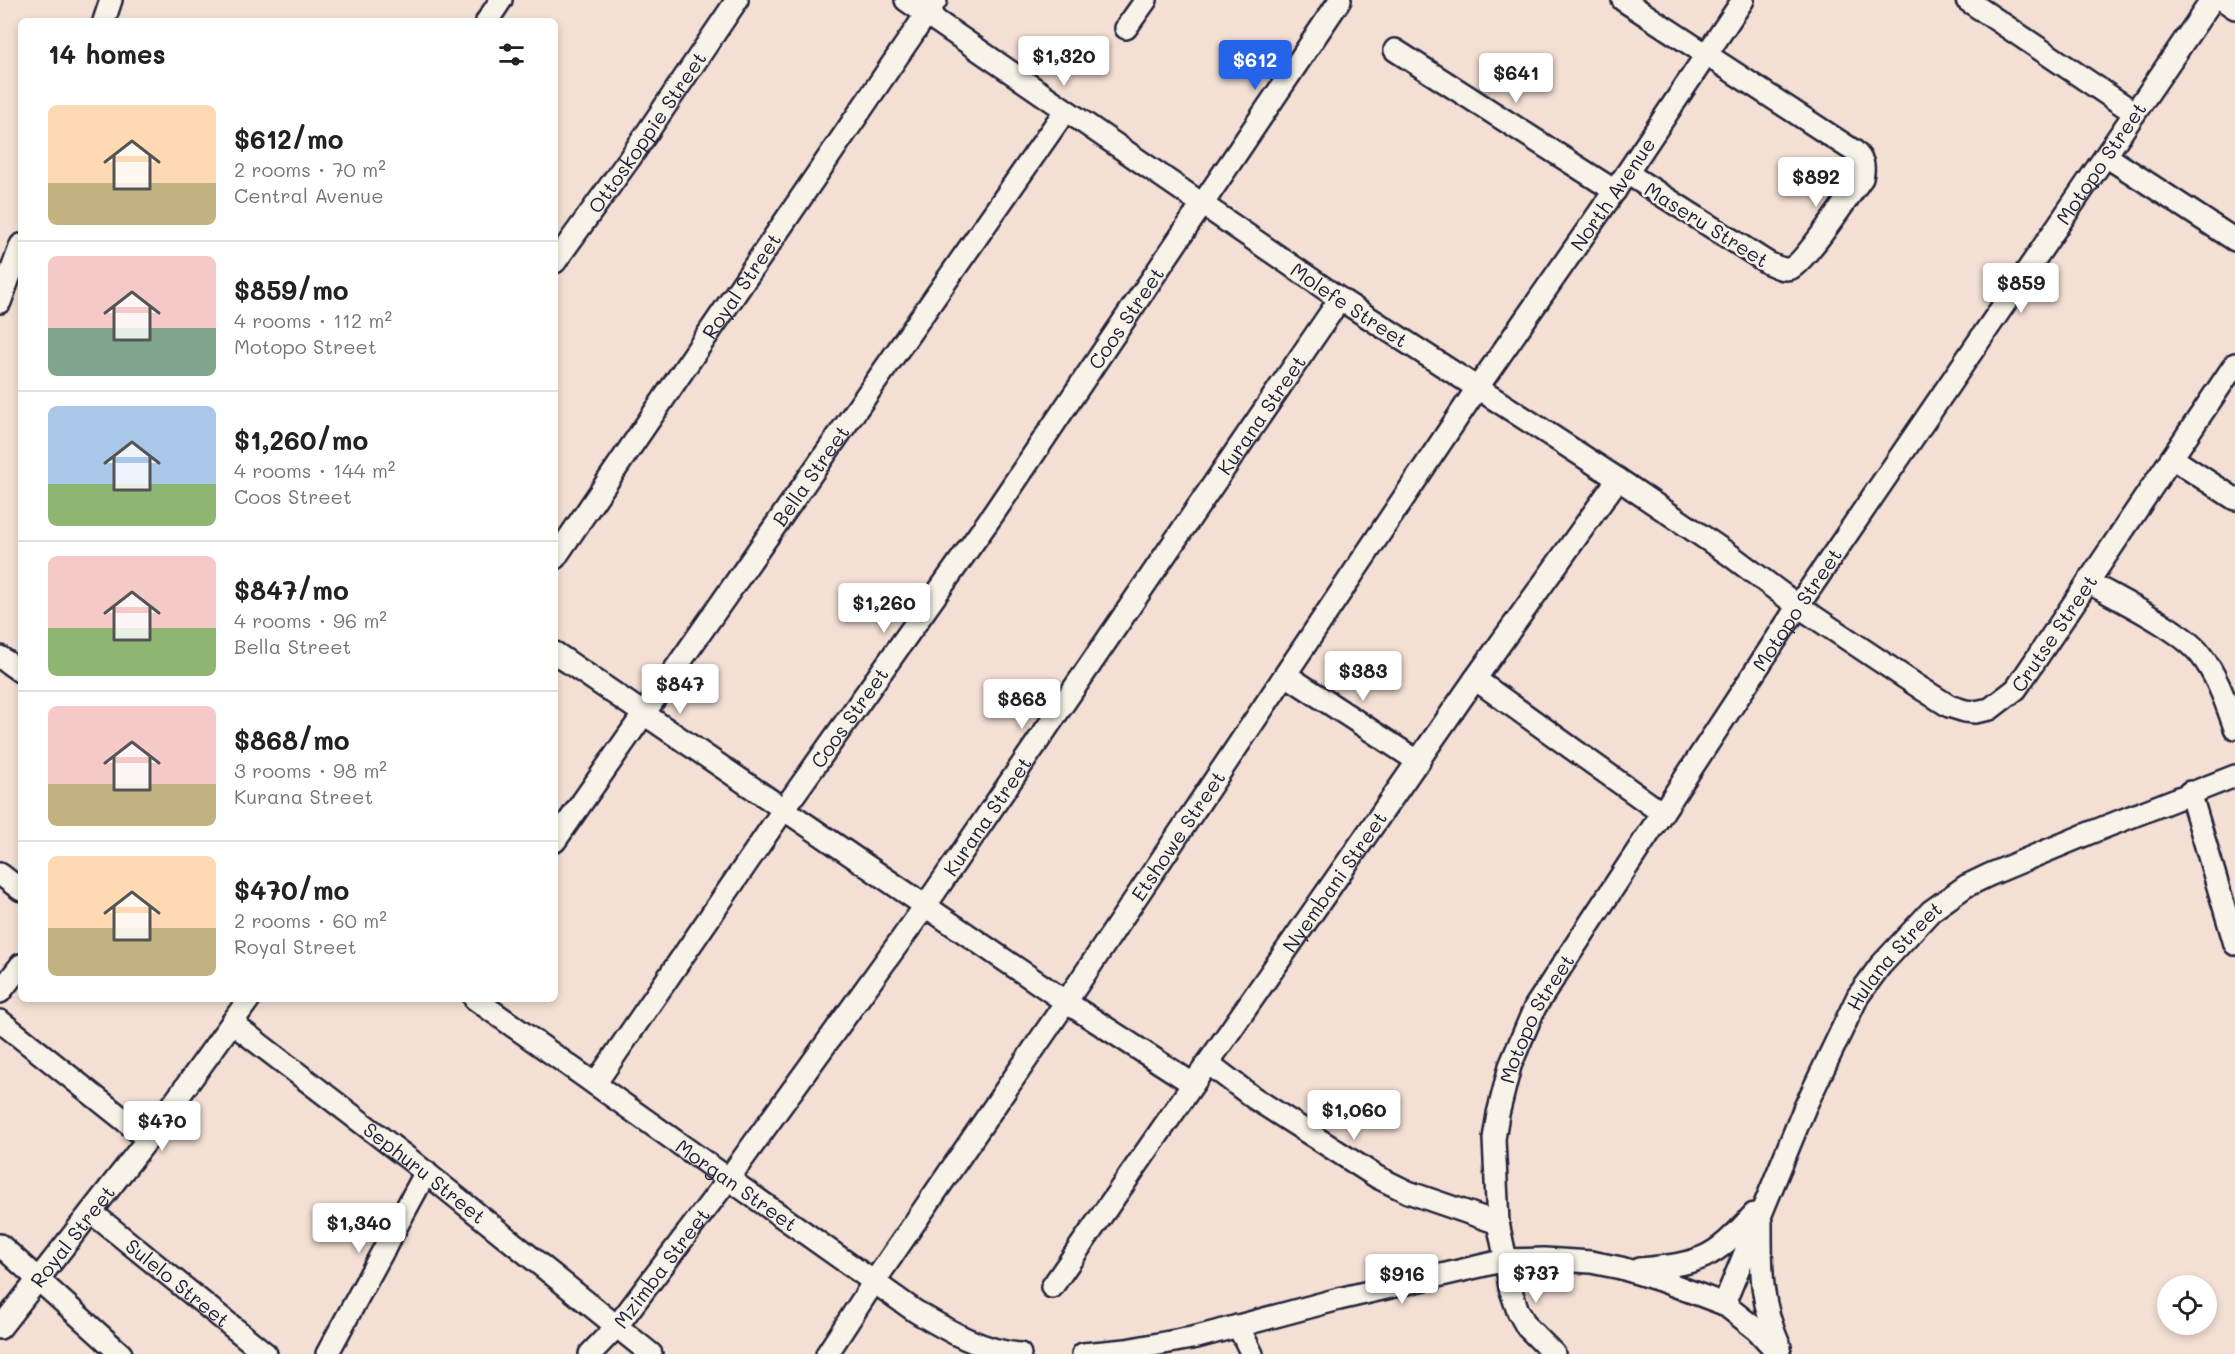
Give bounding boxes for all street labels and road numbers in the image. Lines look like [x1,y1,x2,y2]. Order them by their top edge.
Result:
street label: Ottoskoppie Street [582,46,712,218]
street label: Motopo Street [2050,97,2152,229]
street label: North Avenue [1564,132,1660,256]
street label: Maseru Street [1640,175,1774,273]
street label: Royal Street [696,227,786,343]
street label: Molefe Street [1286,256,1413,353]
street label: Coos Street [1082,262,1169,374]
street label: Kurana Street [1211,350,1311,480]
street label: Bella Street [766,420,855,531]
street label: Motopo Street [1746,543,1847,676]
street label: Crutse Street [2005,569,2103,697]
street label: Coos Street [804,662,894,773]
street label: Kurana Street [937,751,1037,881]
street label: Etshowe Street [1125,765,1230,905]
street label: Nyembani Street [1276,806,1392,957]
street label: Hulana Street [1840,895,1947,1014]
street label: Motopo Street [1493,949,1580,1086]
street label: Sephuru Street [358,1116,491,1229]
street label: Morgan Street [671,1133,803,1237]
street label: Royal Street [24,1180,120,1292]
street label: Mzimba Street [607,1202,715,1333]
street label: Sulelo Street [121,1233,235,1333]

